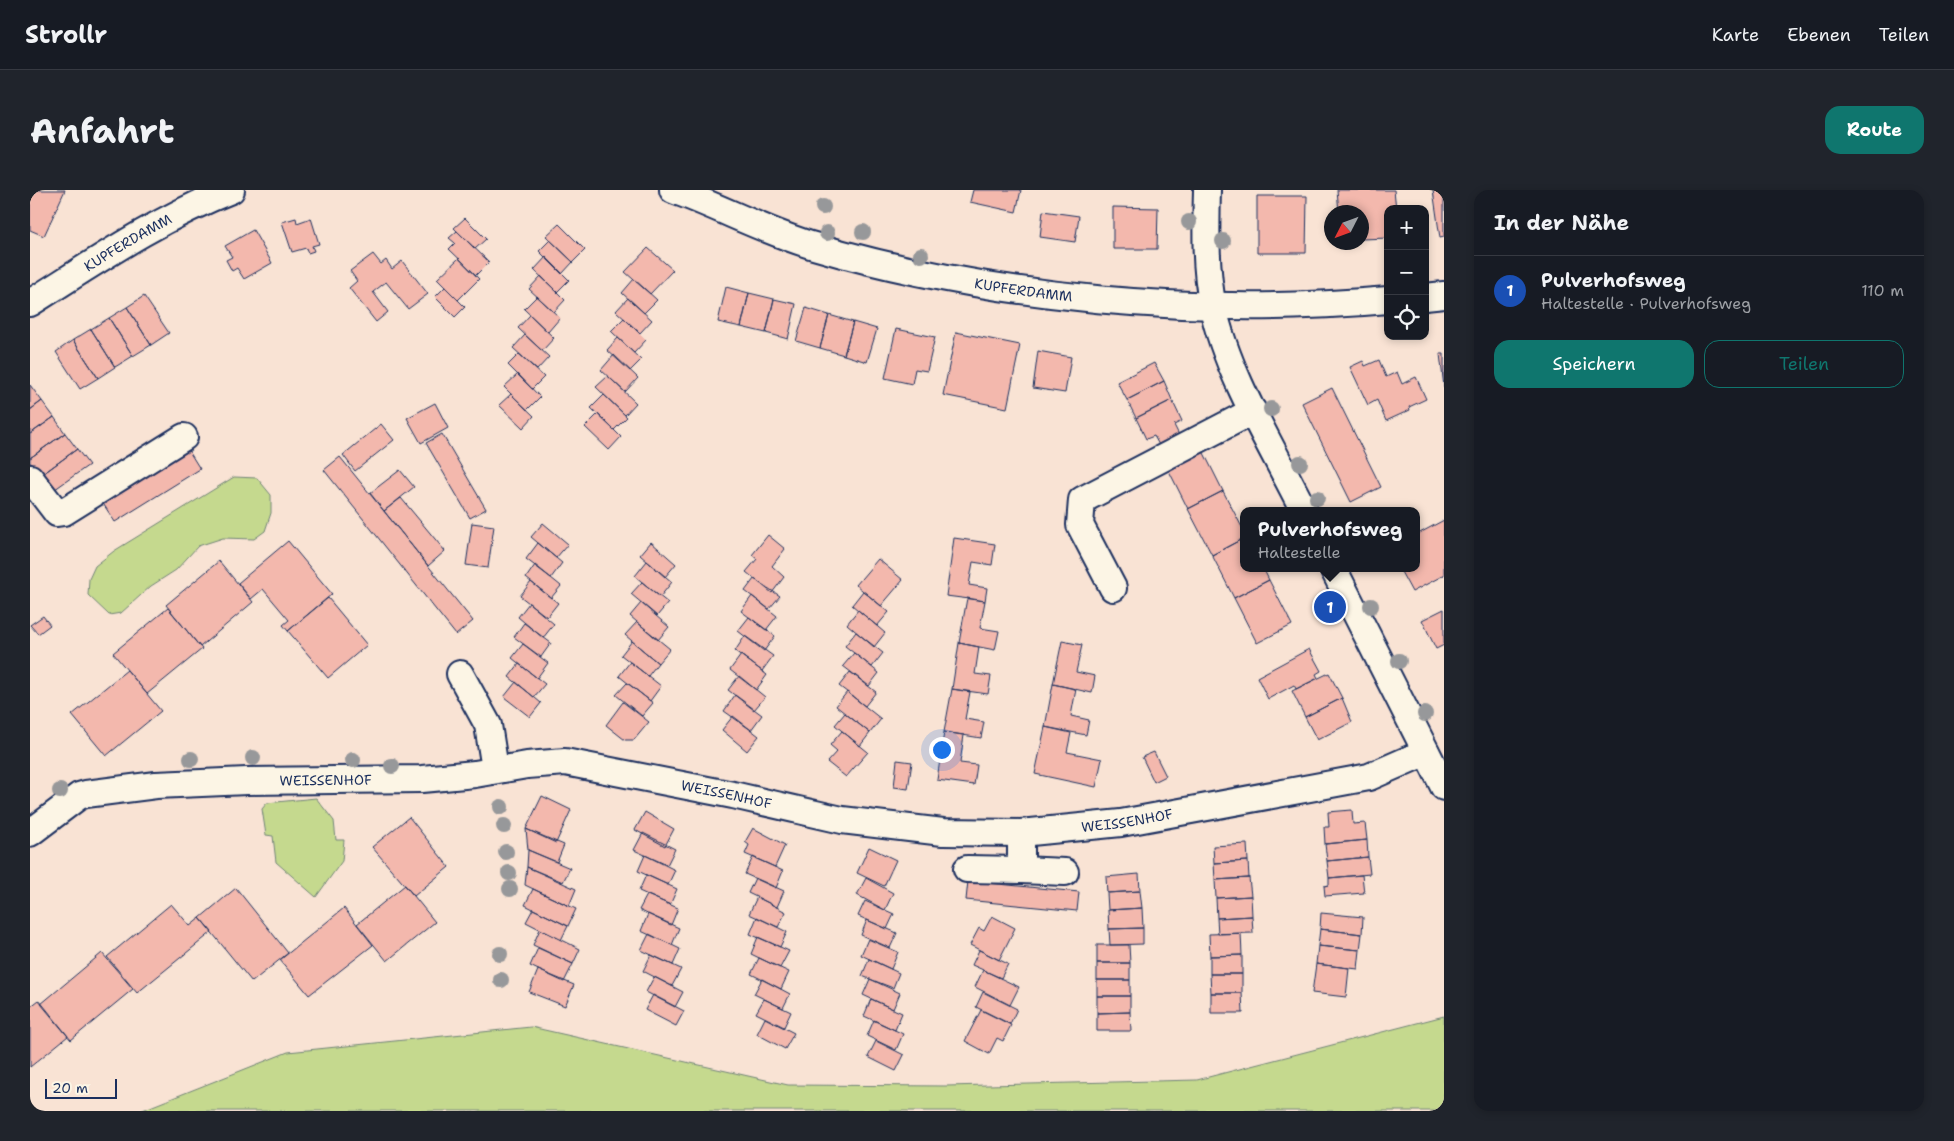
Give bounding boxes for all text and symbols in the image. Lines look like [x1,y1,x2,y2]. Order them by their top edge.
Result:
text: Strollr [25,19,107,51]
text: Karte [1712,23,1759,47]
text: Ebenen [1787,23,1851,47]
text: Teilen [1879,23,1929,47]
button: Route [1825,106,1924,154]
text: Anfahrt [30,107,174,154]
north arrow [1324,205,1369,250]
map controls [1384,205,1429,340]
button: + [1384,205,1429,250]
text: In der Nähe [1494,209,1629,237]
street label: KUPFERDAMM [81,210,175,275]
button: − [1384,250,1429,295]
text: Pulverhofsweg [1541,268,1686,293]
street label: KUPFERDAMM [973,274,1073,306]
text: 1 [1506,280,1514,301]
text: 110 m [1861,280,1904,301]
text: Haltestelle · Pulverhofsweg [1541,293,1751,314]
button: locate [1384,295,1429,340]
button: Speichern [1494,340,1694,388]
button: Teilen [1704,340,1904,388]
popup [1240,507,1420,572]
text: Pulverhofsweg [1258,517,1402,542]
text: Haltestelle [1258,542,1341,563]
pin: 1 [1314,588,1346,626]
your location [929,737,955,763]
street label: WEISSENHOF [279,771,372,790]
street label: WEISSENHOF [679,776,774,813]
street label: WEISSENHOF [1080,805,1174,836]
scale bar [45,1076,118,1099]
text: 20 m [52,1079,88,1097]

